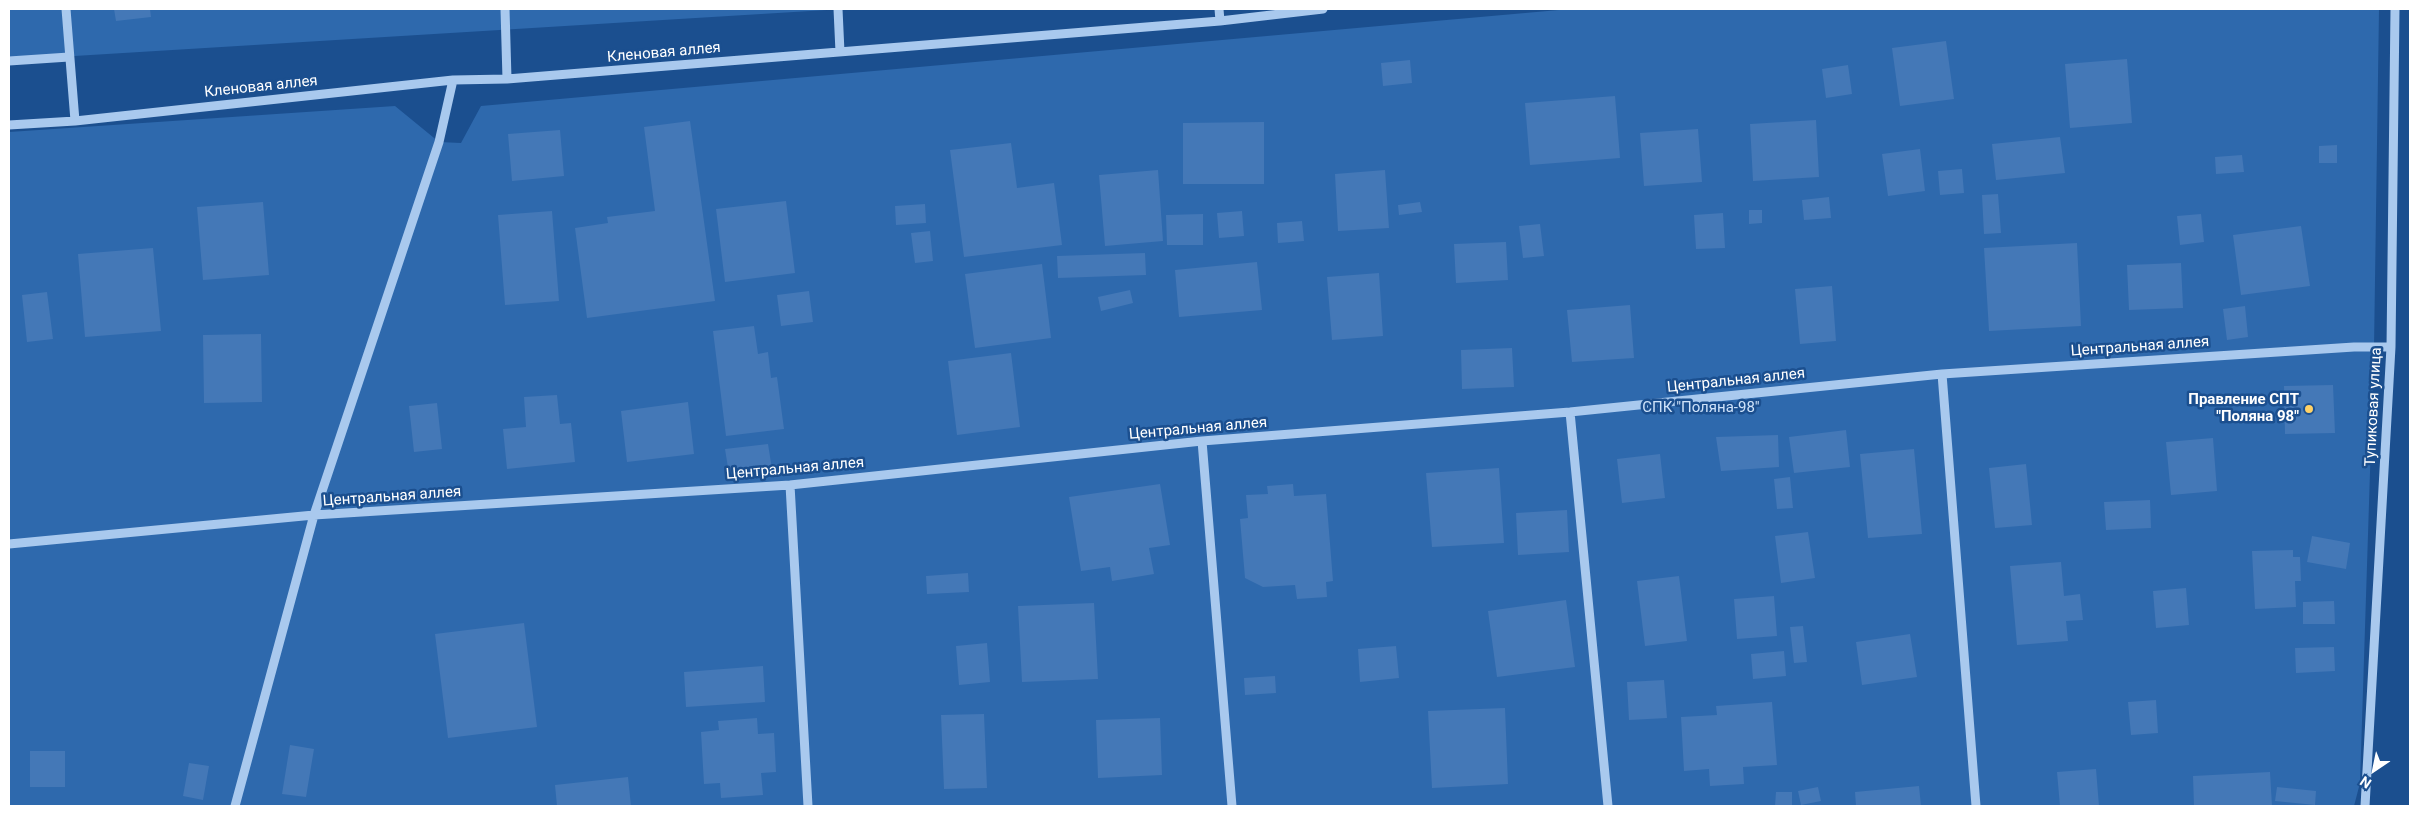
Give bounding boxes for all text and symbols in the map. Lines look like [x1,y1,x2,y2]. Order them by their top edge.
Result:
street label: Кленовая аллея [607,39,721,67]
street label: Кленовая аллея [203,72,319,102]
street label: Центральная аллея [2070,333,2210,361]
street label: Тупиковая улица [2362,347,2386,467]
street label: Центральная аллея [1666,365,1806,397]
place label: Правление СПТ "Поляна 98" [2188,391,2299,426]
park label: СПК "Поляна-98" [1642,399,1760,417]
marker: Правление СПТ "Поляна 98" [2303,403,2315,415]
street label: Центральная аллея [1128,414,1268,444]
street label: Центральная аллея [725,454,865,484]
street label: Центральная аллея [322,483,462,511]
north arrow [2349,745,2399,795]
text: N [2357,773,2374,792]

